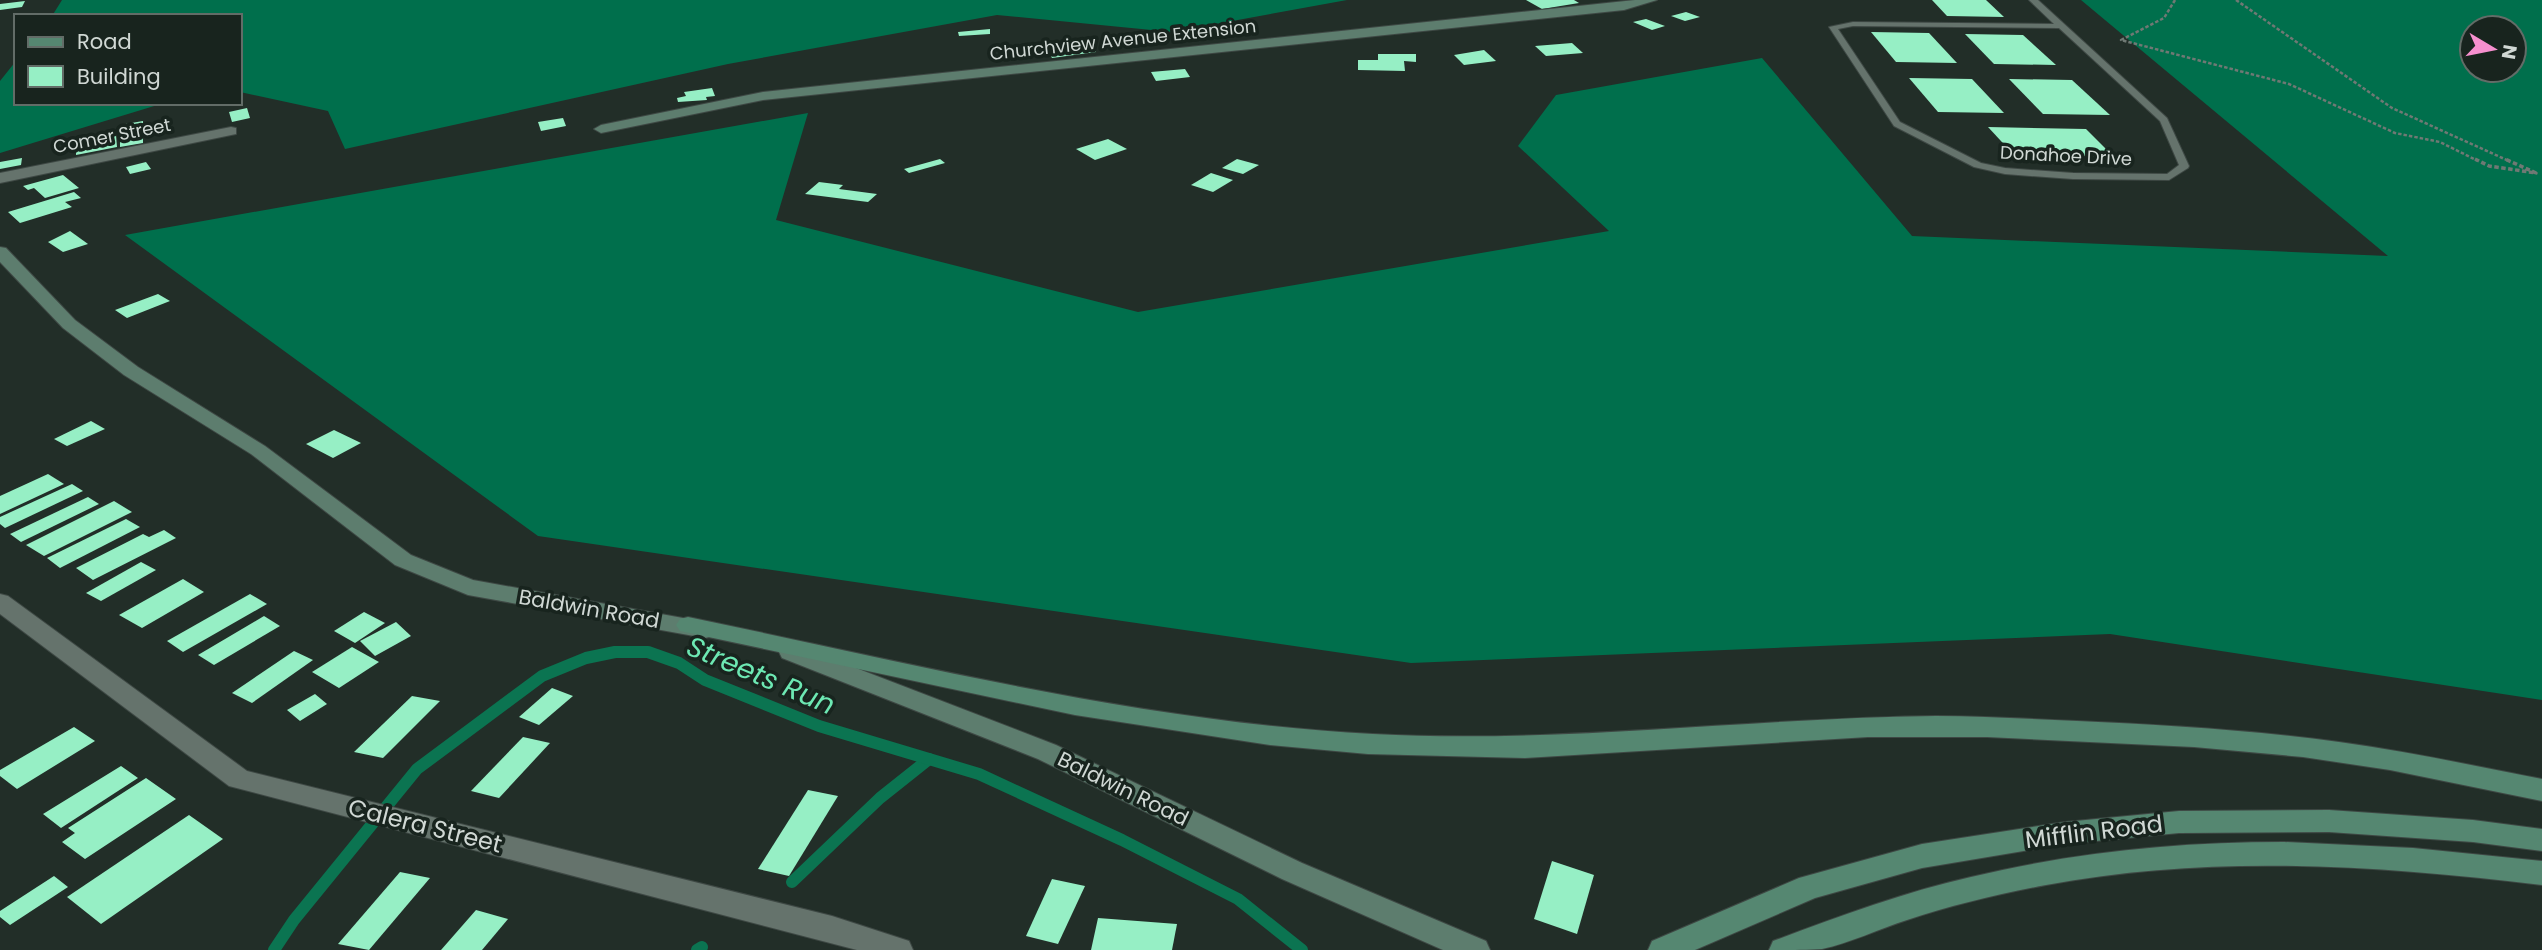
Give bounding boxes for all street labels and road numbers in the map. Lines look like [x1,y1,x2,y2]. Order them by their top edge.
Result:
street label: Churchview Avenue Extension [989,13,1257,66]
street label: Comer Street [51,112,173,159]
street label: Donahoe Drive [1999,140,2133,171]
street label: Baldwin Road [516,582,662,635]
street label: Baldwin Road [1053,744,1194,833]
street label: Calera Street [345,790,505,861]
street label: Mifflin Road [2023,807,2165,856]

